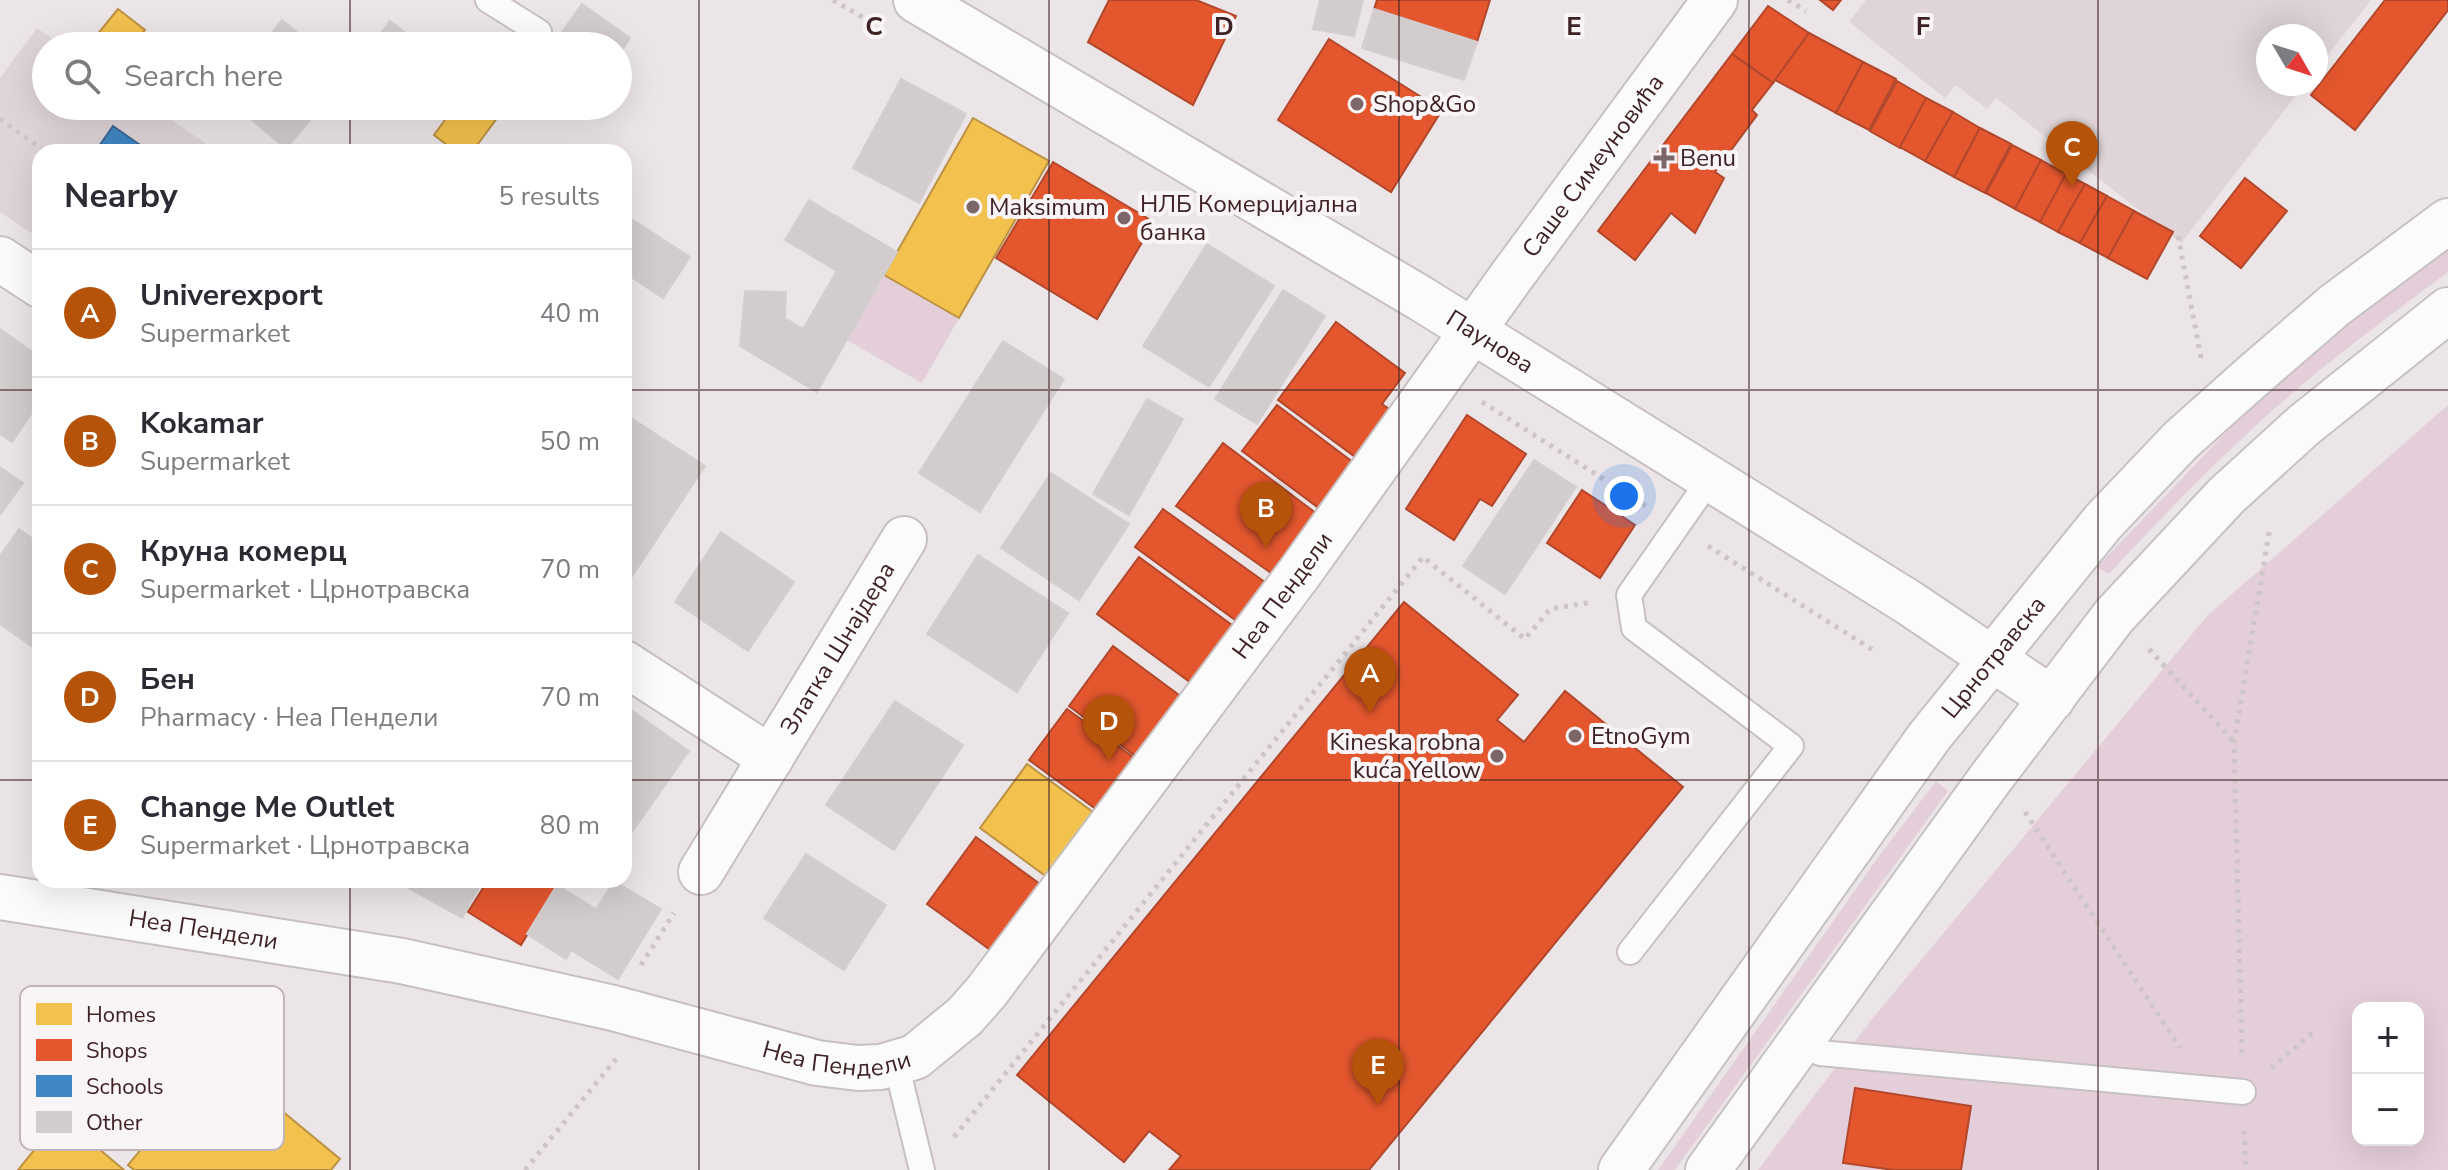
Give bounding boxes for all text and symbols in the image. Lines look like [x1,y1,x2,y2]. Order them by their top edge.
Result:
text: C [865,9,883,44]
text: D [1214,9,1234,44]
text: E [1566,9,1582,44]
text: F [1916,9,1930,44]
north arrow [2256,24,2328,96]
search box [32,32,632,120]
icon: search [60,54,104,98]
text: Search here [124,56,283,97]
street label: Саше Симеуновића [1515,68,1671,264]
place label: Shop&Go [1373,88,1476,120]
marker: Shop&Go [1348,95,1366,113]
pin: C [2046,121,2098,187]
place label: Benu [1680,142,1736,174]
marker: Benu [1655,149,1673,167]
text: Nearby [64,173,178,219]
text: 5 results [499,179,600,214]
place label: НЛБ Комерцијална банка [1140,188,1358,248]
place label: Maksimum [989,191,1106,223]
marker: Maksimum [964,198,982,216]
marker: НЛБ Комерцијална банка [1115,209,1133,227]
text: Univerexport [140,275,323,316]
text: A [80,296,100,331]
text: 40 m [540,296,600,331]
street label: Паунова [1440,302,1540,381]
text: Supermarket [140,316,290,351]
text: Kokamar [140,403,264,444]
text: B [81,424,99,459]
text: 50 m [540,424,600,459]
text: Supermarket [140,444,290,479]
your location [1604,476,1644,516]
pin: B [1240,482,1292,548]
street label: Неа Пендели [1225,525,1340,665]
text: Круна комерц [140,531,347,572]
text: C [81,552,99,587]
text: 70 m [540,552,600,587]
street label: Златка Шнајдера [772,556,902,741]
text: Supermarket · Црнотравска [140,572,470,607]
street label: Црнотравска [1934,589,2053,725]
pin: A [1344,647,1396,713]
text: Бен [140,659,195,700]
text: D [80,680,100,715]
text: 70 m [540,680,600,715]
pin: D [1083,695,1135,761]
text: Pharmacy · Неа Пендели [140,700,438,735]
place label: EtnoGym [1591,720,1691,752]
place label: Kineska robna kuća Yellow [1330,726,1481,786]
marker: EtnoGym [1566,727,1584,745]
marker: Kineska robna kuća Yellow [1488,747,1506,765]
text: Change Me Outlet [140,787,394,828]
text: E [82,808,98,843]
text: 80 m [540,808,600,843]
text: Supermarket · Црнотравска [140,828,470,863]
street label: Неа Пендели [127,902,280,957]
legend [20,986,284,1150]
text: Homes [86,1000,156,1030]
map controls [2352,1002,2424,1146]
button: + [2352,1002,2424,1074]
street label: Неа Пендели [759,1033,915,1084]
text: Shops [86,1036,148,1066]
pin: E [1352,1039,1404,1105]
text: Schools [86,1072,164,1102]
button: − [2352,1074,2424,1146]
text: Other [86,1108,143,1138]

